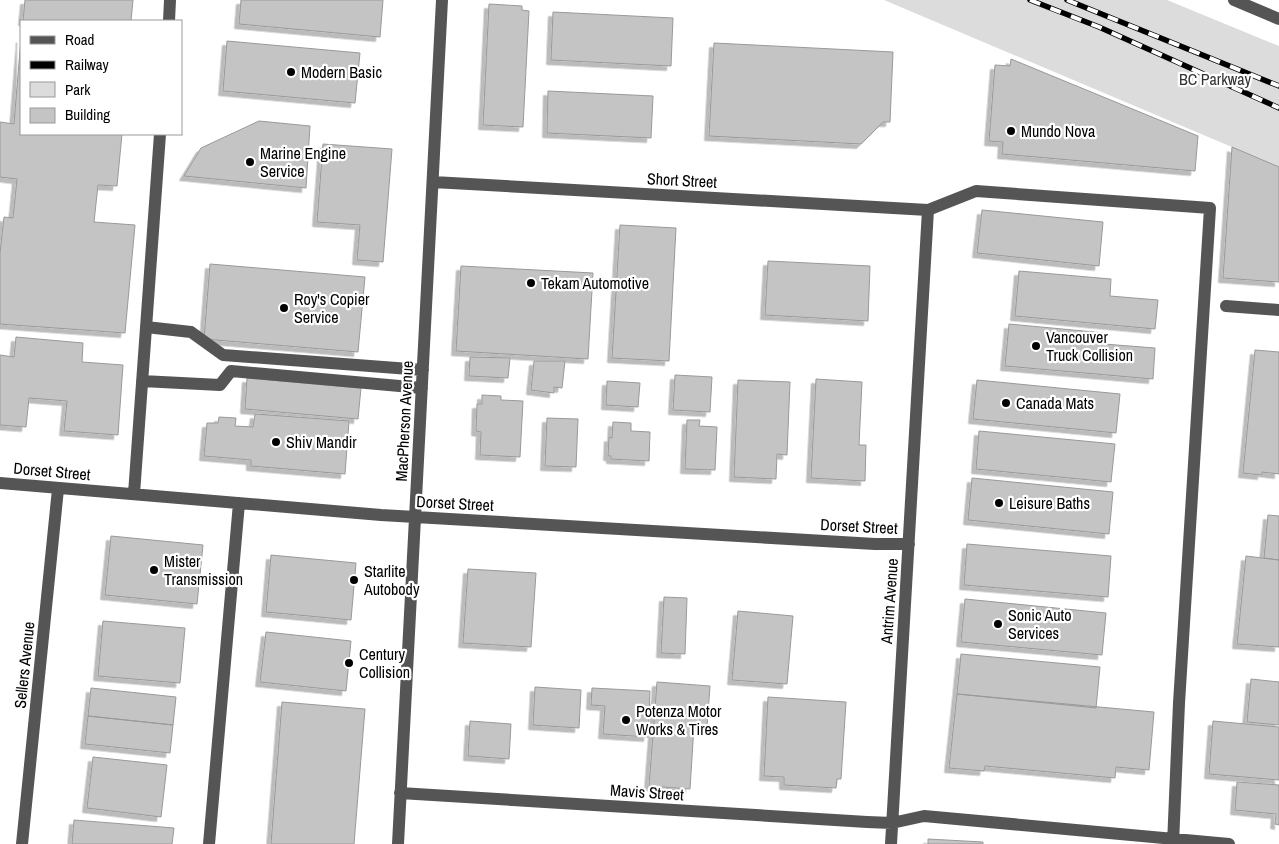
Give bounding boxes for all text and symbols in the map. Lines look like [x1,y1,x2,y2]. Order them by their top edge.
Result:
legend [20,20,182,135]
text: Road [65,29,94,50]
text: Railway [65,54,110,75]
place label: Modern Basic [301,61,382,83]
marker: Modern Basic [285,66,297,78]
park label: BC Parkway [1179,68,1252,90]
text: Park [65,79,91,100]
text: Building [65,104,110,125]
place label: Mundo Nova [1021,120,1096,142]
marker: Mundo Nova [1005,125,1017,137]
place label: Marine Engine Service [260,142,346,182]
marker: Marine Engine Service [244,156,256,168]
street label: Short Street [646,167,718,193]
place label: Tekam Automotive [541,272,649,294]
marker: Tekam Automotive [525,277,537,289]
place label: Roy's Copier Service [294,288,370,328]
marker: Roy's Copier Service [278,302,290,314]
place label: Vancouver Truck Collision [1046,326,1133,366]
marker: Vancouver Truck Collision [1030,340,1042,352]
street label: MacPherson Avenue [390,360,418,482]
place label: Canada Mats [1016,392,1094,414]
marker: Canada Mats [1000,397,1012,409]
place label: Shiv Mandir [286,431,357,453]
marker: Shiv Mandir [270,436,282,448]
street label: Dorset Street [13,457,92,485]
street label: Dorset Street [416,490,495,516]
place label: Leisure Baths [1009,492,1090,514]
marker: Leisure Baths [993,497,1005,509]
street label: Dorset Street [820,513,899,539]
place label: Mister Transmission [164,550,243,590]
street label: Antrim Avenue [875,557,903,646]
place label: Starlite Autobody [363,560,420,600]
marker: Mister Transmission [148,564,160,576]
marker: Starlite Autobody [348,574,360,586]
place label: Sonic Auto Services [1008,604,1071,644]
marker: Sonic Auto Services [992,618,1004,630]
street label: Sellers Avenue [8,620,40,710]
place label: Century Collision [359,643,410,683]
marker: Century Collision [343,657,355,669]
place label: Potenza Motor Works & Tires [636,700,722,740]
marker: Potenza Motor Works & Tires [620,714,632,726]
street label: Mavis Street [609,778,685,806]

